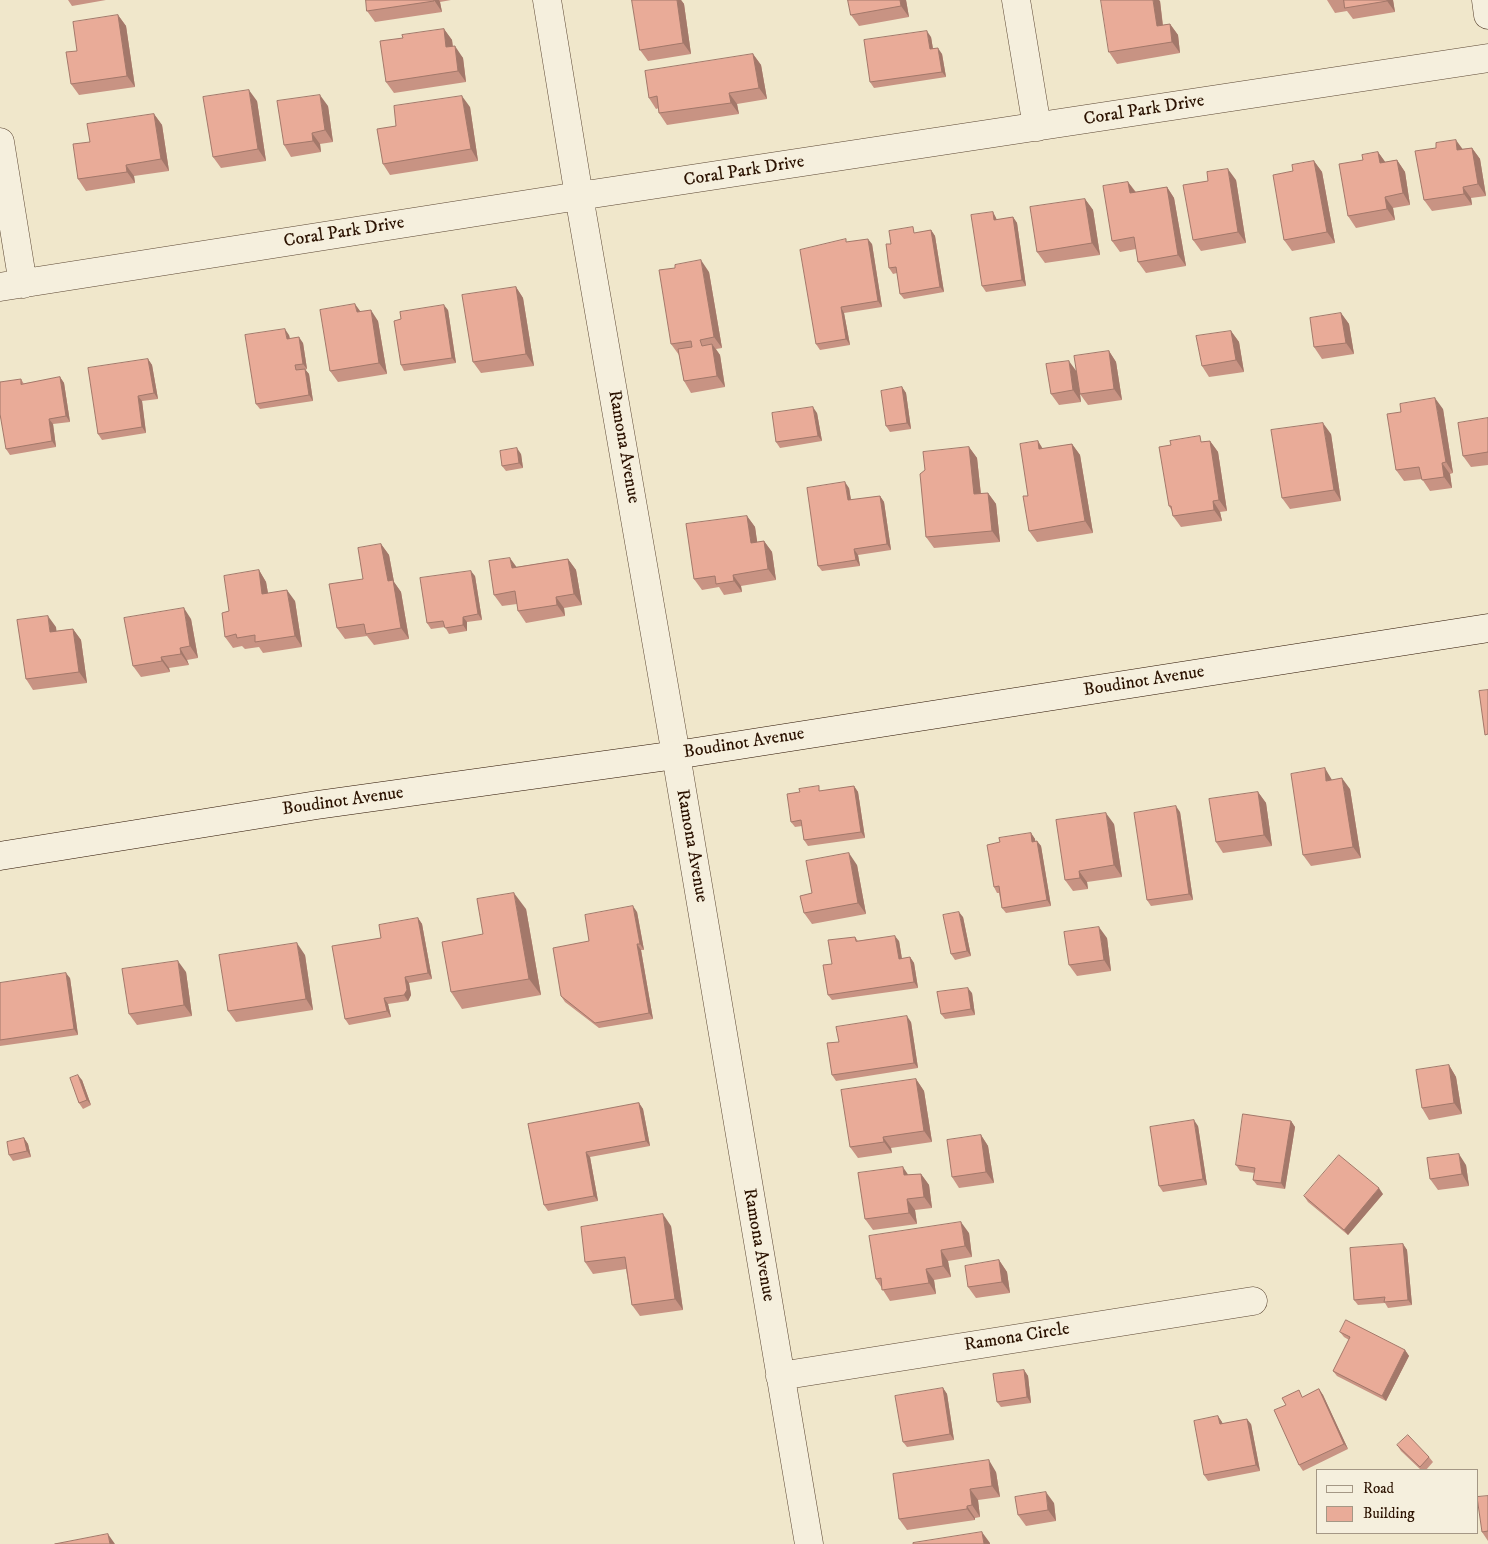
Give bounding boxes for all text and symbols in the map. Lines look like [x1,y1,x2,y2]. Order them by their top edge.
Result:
street label: Coral Park Drive [1082,91,1206,131]
street label: Coral Park Drive [682,152,806,192]
street label: Coral Park Drive [282,213,406,253]
street label: Ramona Avenue [602,389,644,505]
street label: Boudinot Avenue [1082,662,1206,702]
street label: Boudinot Avenue [682,724,806,764]
street label: Boudinot Avenue [281,783,405,821]
street label: Ramona Avenue [670,788,712,904]
street label: Ramona Avenue [737,1187,779,1303]
street label: Ramona Circle [963,1319,1071,1357]
legend [1316,1469,1478,1534]
text: Road [1363,1479,1394,1498]
text: Building [1363,1504,1415,1523]

